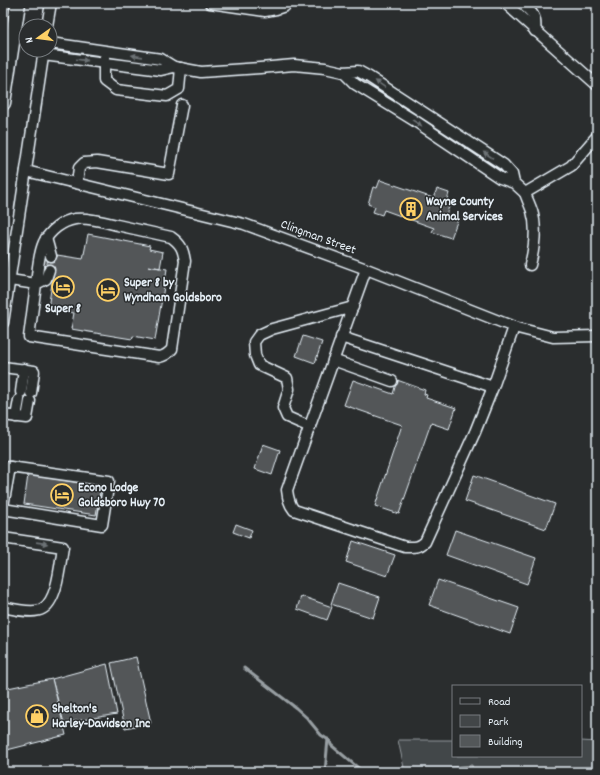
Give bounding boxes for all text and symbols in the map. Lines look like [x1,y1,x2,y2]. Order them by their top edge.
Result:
north arrow [18,18,58,58]
text: N [22,35,39,45]
one-way arrow [131,53,143,59]
one-way arrow [76,57,88,63]
one-way arrow [375,80,385,88]
one-way arrow [412,119,422,127]
one-way arrow [483,151,494,159]
place label: Wayne County Animal Services [426,193,504,227]
building icon: Wayne County Animal Services [398,196,424,222]
street label: Clingman Street [278,216,359,261]
hotel icon: Super 8 [50,274,76,300]
place label: Super 8 by Wyndham Goldsboro [124,274,222,308]
hotel icon: Super 8 by Wyndham Goldsboro [95,277,121,303]
place label: Super 8 [45,300,81,319]
place label: Econo Lodge Goldsboro Hwy 70 [78,479,165,513]
hotel icon: Econo Lodge Goldsboro Hwy 70 [49,482,75,508]
one-way arrow [36,540,48,546]
legend [452,685,582,757]
text: Road [488,694,510,711]
place label: Shelton's Harley-Davidson Inc [52,700,150,734]
shop icon: Shelton's Harley-Davidson Inc [24,703,50,729]
text: Park [488,714,509,731]
text: Building [488,734,523,751]

